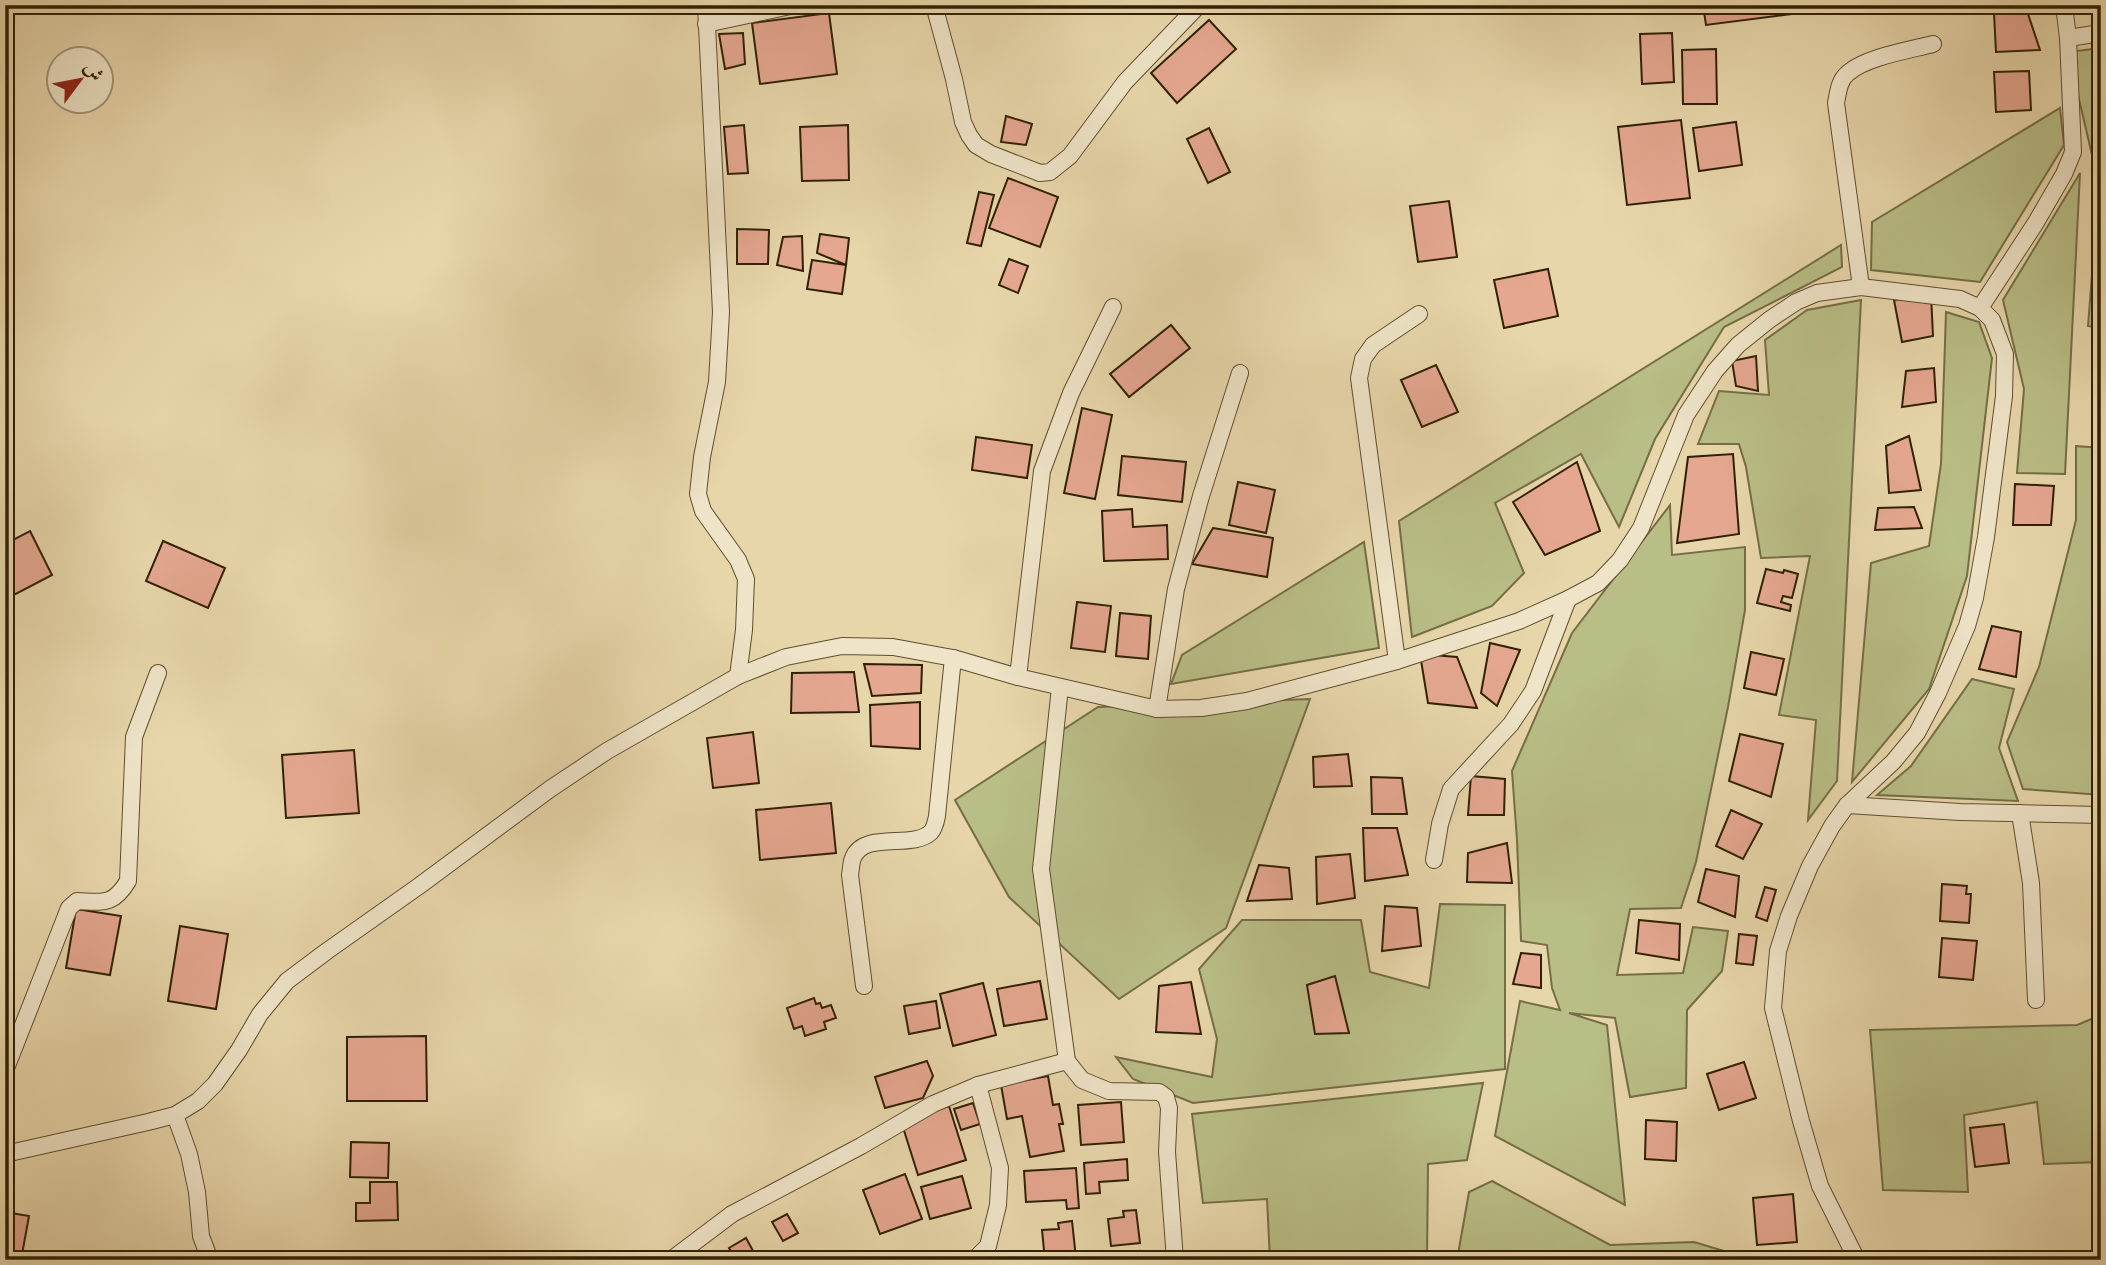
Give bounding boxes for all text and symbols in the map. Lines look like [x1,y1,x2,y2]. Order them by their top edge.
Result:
north arrow [46,46,116,116]
text: ش [79,58,108,85]

